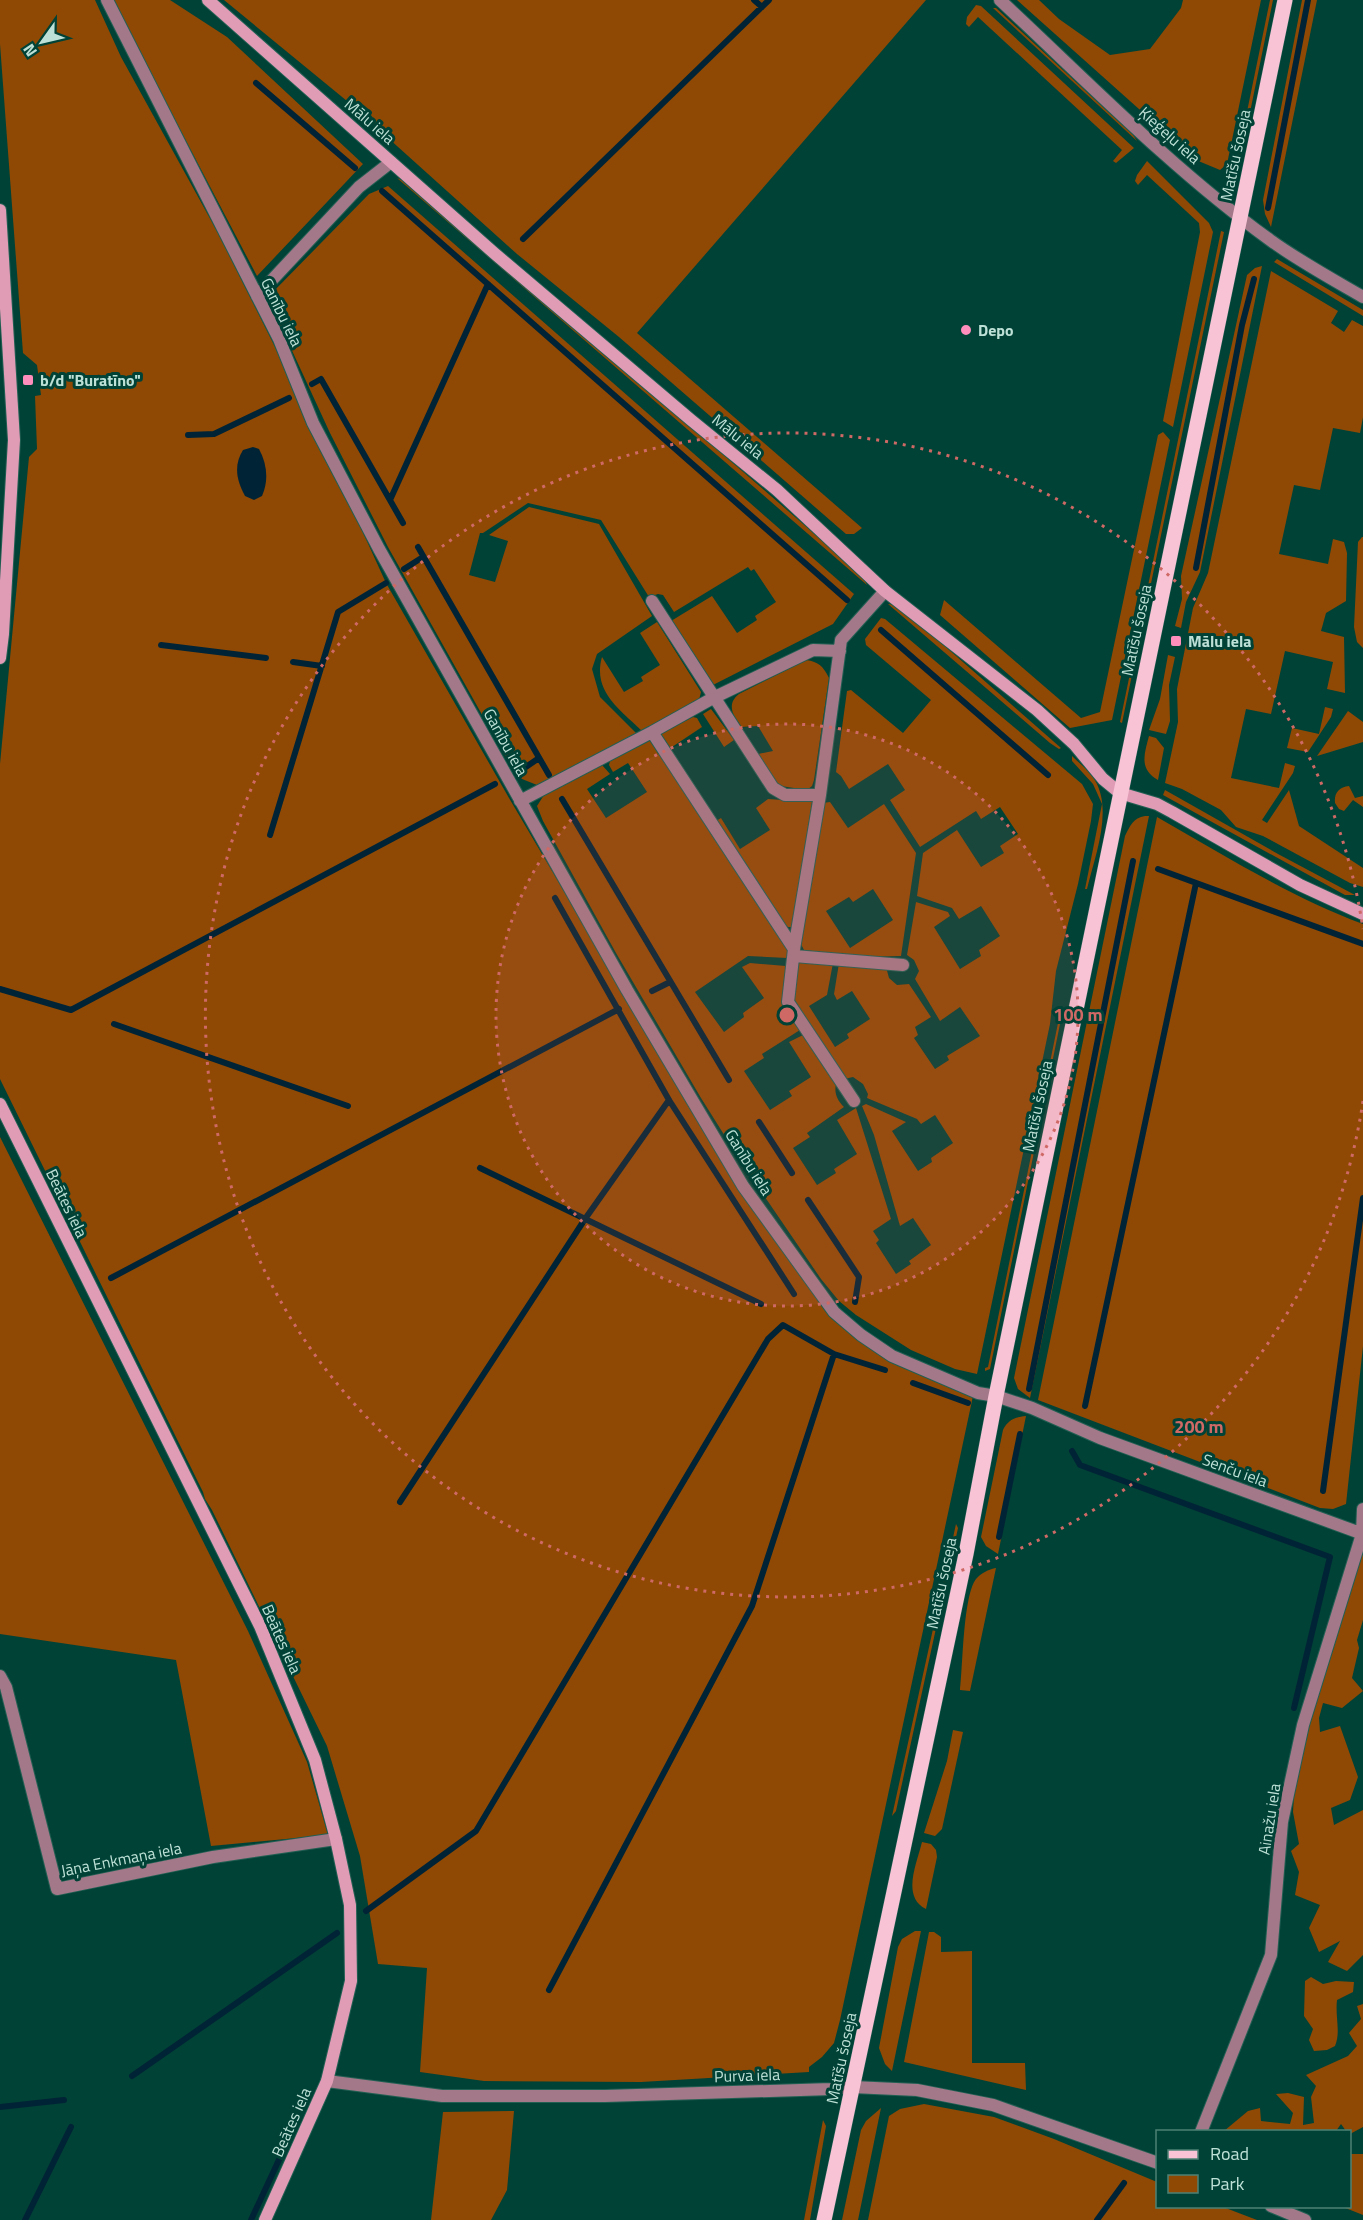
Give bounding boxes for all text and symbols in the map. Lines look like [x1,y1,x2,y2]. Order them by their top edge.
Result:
north arrow [12,12,72,72]
text: N [17,39,43,62]
street label: Mālu iela [339,92,401,150]
street label: Ķieģeļu iela [1134,101,1206,169]
street label: Matīšu šoseja [1214,107,1256,203]
street label: Ganību iela [255,274,309,350]
place label: Depo [978,318,1014,342]
marker: Depo [959,323,973,337]
place label: b/d "Buratīno" [40,368,141,392]
marker: b/d "Buratīno" [21,373,35,387]
street label: Mālu iela [707,408,769,464]
street label: Matīšu šoseja [1115,582,1157,678]
place label: Mālu iela [1188,629,1251,653]
marker: Mālu iela [1169,634,1183,648]
street label: Ganību iela [478,704,534,780]
text: 100 m [1053,1001,1103,1028]
centre of rings [777,1005,797,1025]
street label: Matīšu šoseja [1016,1058,1058,1154]
street label: Ganību iela [719,1124,779,1200]
street label: Beātes iela [40,1165,94,1241]
text: 200 m [1174,1413,1224,1440]
street label: Senču iela [1199,1447,1271,1493]
street label: Matīšu šoseja [920,1535,962,1631]
street label: Beātes iela [256,1600,308,1678]
street label: Ainažu iela [1251,1781,1287,1857]
street label: Jāņa Enkmaņa iela [58,1836,184,1882]
street label: Matīšu šoseja [820,2010,862,2106]
street label: Purva iela [714,2062,780,2088]
street label: Beātes iela [265,2083,317,2161]
legend [1156,2130,1351,2208]
text: Road [1210,2140,1249,2167]
text: Park [1210,2170,1245,2197]

